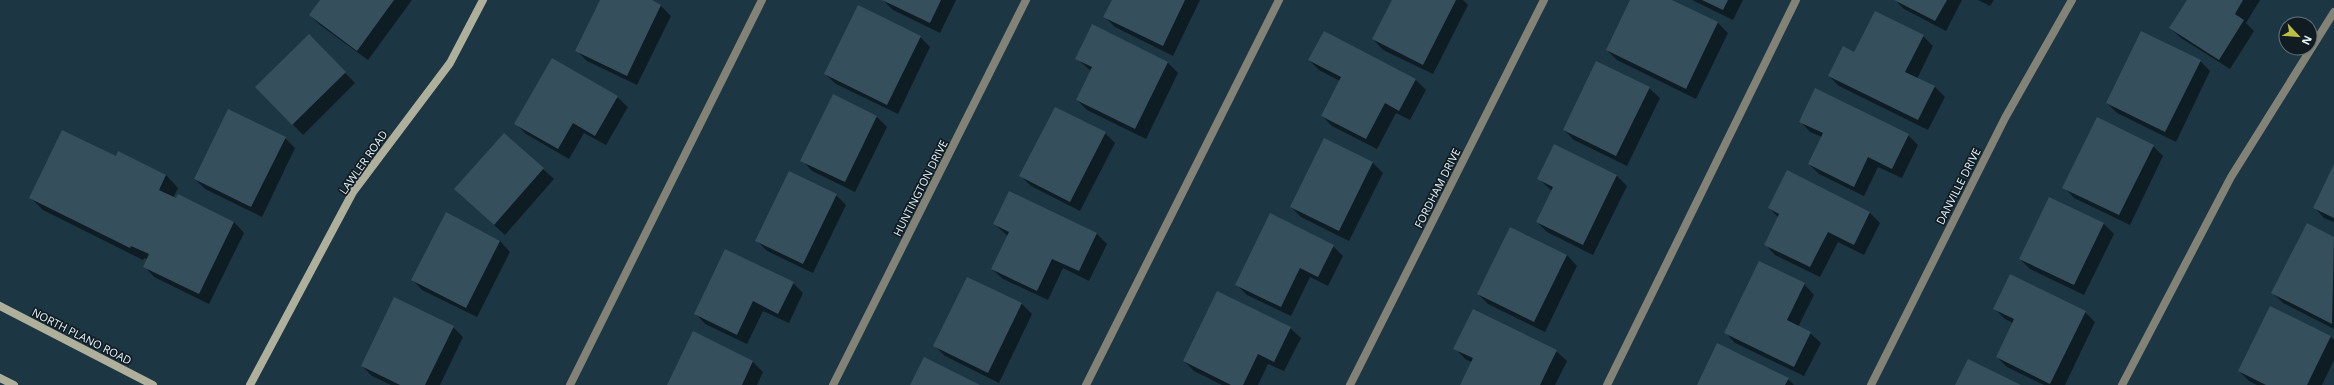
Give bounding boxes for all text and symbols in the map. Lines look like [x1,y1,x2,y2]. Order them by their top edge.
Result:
north arrow [2278,16,2318,56]
text: N [2299,33,2316,48]
street label: LAWLER ROAD [335,127,391,197]
street label: HUNTINGTON DRIVE [889,137,951,239]
street label: DANVILLE DRIVE [1932,145,1984,227]
street label: FORDHAM DRIVE [1410,146,1464,230]
street label: NORTH PLANO ROAD [30,304,134,368]

